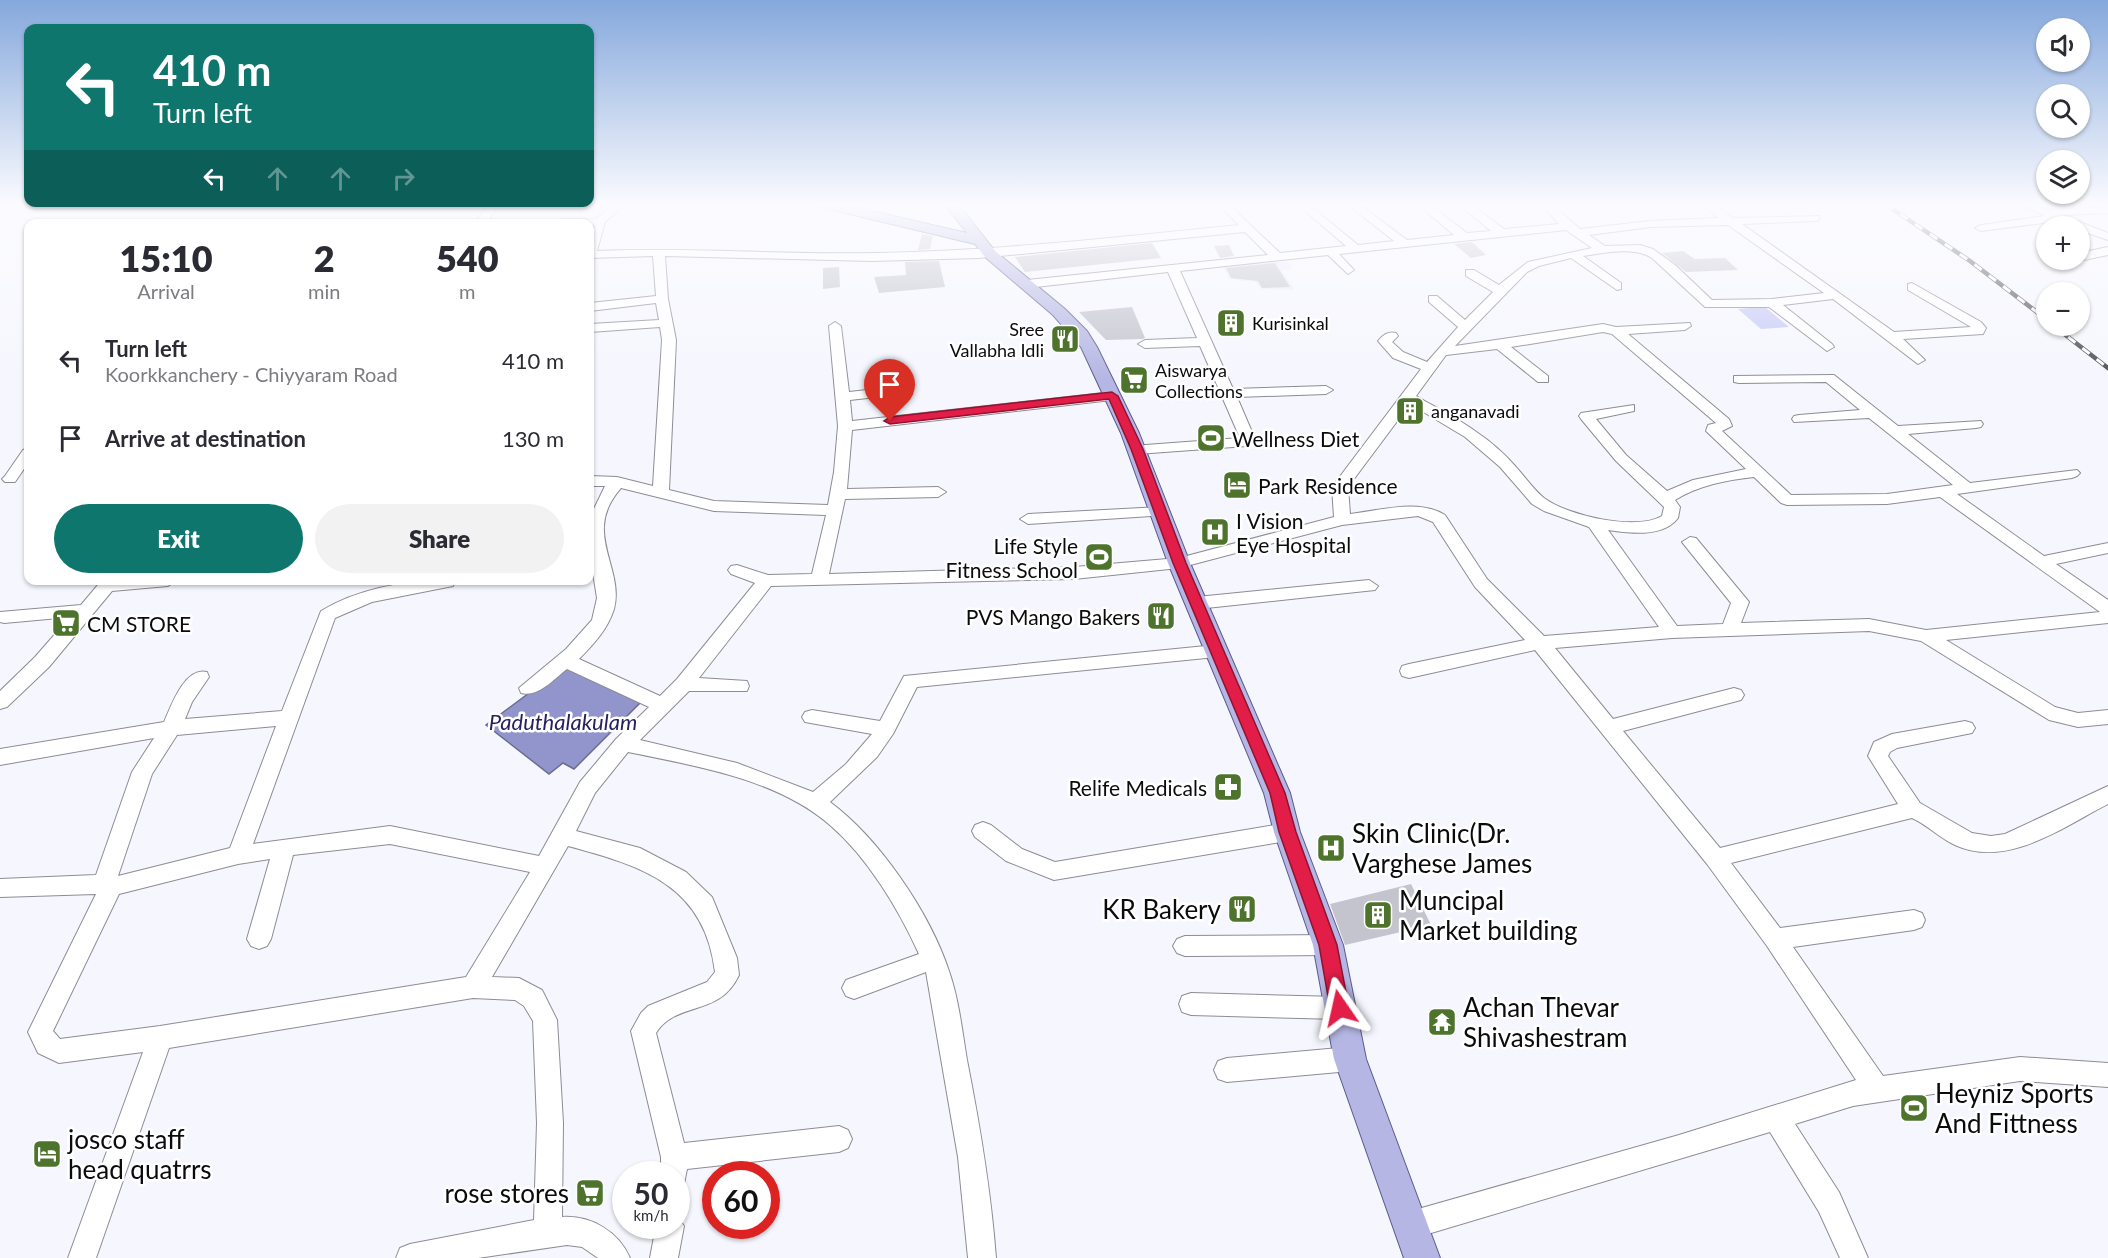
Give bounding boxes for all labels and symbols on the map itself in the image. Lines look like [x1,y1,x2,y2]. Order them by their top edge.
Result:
building icon: Kurisinkal [1215,307,1247,339]
place label: Kurisinkal [1252,312,1329,334]
place label: Sree Vallabha Idli [950,318,1044,361]
restaurant icon: Sree Vallabha Idli [1049,323,1081,355]
pin [864,359,915,421]
place label: Aiswarya Collections [1155,359,1243,402]
supermarket icon: Aiswarya Collections [1118,364,1150,396]
building icon: anganavadi [1394,395,1426,427]
place label: anganavadi [1431,400,1520,422]
sports icon: Wellness Diet [1195,422,1227,454]
place label: Wellness Diet [1232,426,1360,451]
hotel icon: Park Residence [1221,469,1253,501]
place label: Park Residence [1258,473,1398,498]
place label: I Vision Eye Hospital [1236,508,1351,557]
hospital icon: I Vision Eye Hospital [1199,516,1231,548]
place label: Life Style Fitness School [945,533,1078,582]
sports icon: Life Style Fitness School [1083,541,1115,573]
restaurant icon: PVS Mango Bakers [1145,600,1177,632]
place label: PVS Mango Bakers [966,604,1140,629]
supermarket icon: CM STORE [50,607,82,639]
place label: CM STORE [87,611,191,636]
water label: Paduthalakulam [489,708,637,735]
pharmacy icon: Relife Medicals [1212,771,1244,803]
place label: Relife Medicals [1068,775,1207,800]
place label: Skin Clinic(Dr. Varghese James [1352,817,1532,879]
hospital icon: Skin Clinic(Dr. Varghese James [1315,832,1347,864]
place label: Muncipal Market building [1399,884,1577,946]
place label: KR Bakery [1102,893,1222,925]
restaurant icon: KR Bakery [1226,893,1258,925]
building icon: Muncipal Market building [1362,899,1394,931]
position arrow [1308,976,1372,1040]
place label: Achan Thevar Shivashestram [1463,991,1627,1053]
temple icon: Achan Thevar Shivashestram [1426,1006,1458,1038]
place label: Heyniz Sports And Fittness [1935,1077,2094,1139]
sports icon: Heyniz Sports And Fittness [1898,1092,1930,1124]
place label: josco staff head quatrrs [67,1123,212,1185]
hotel icon: josco staff head quatrrs [31,1138,63,1170]
speed limit sign: 60 [702,1161,780,1239]
place label: rose stores [445,1177,569,1209]
supermarket icon: rose stores [574,1177,606,1209]

